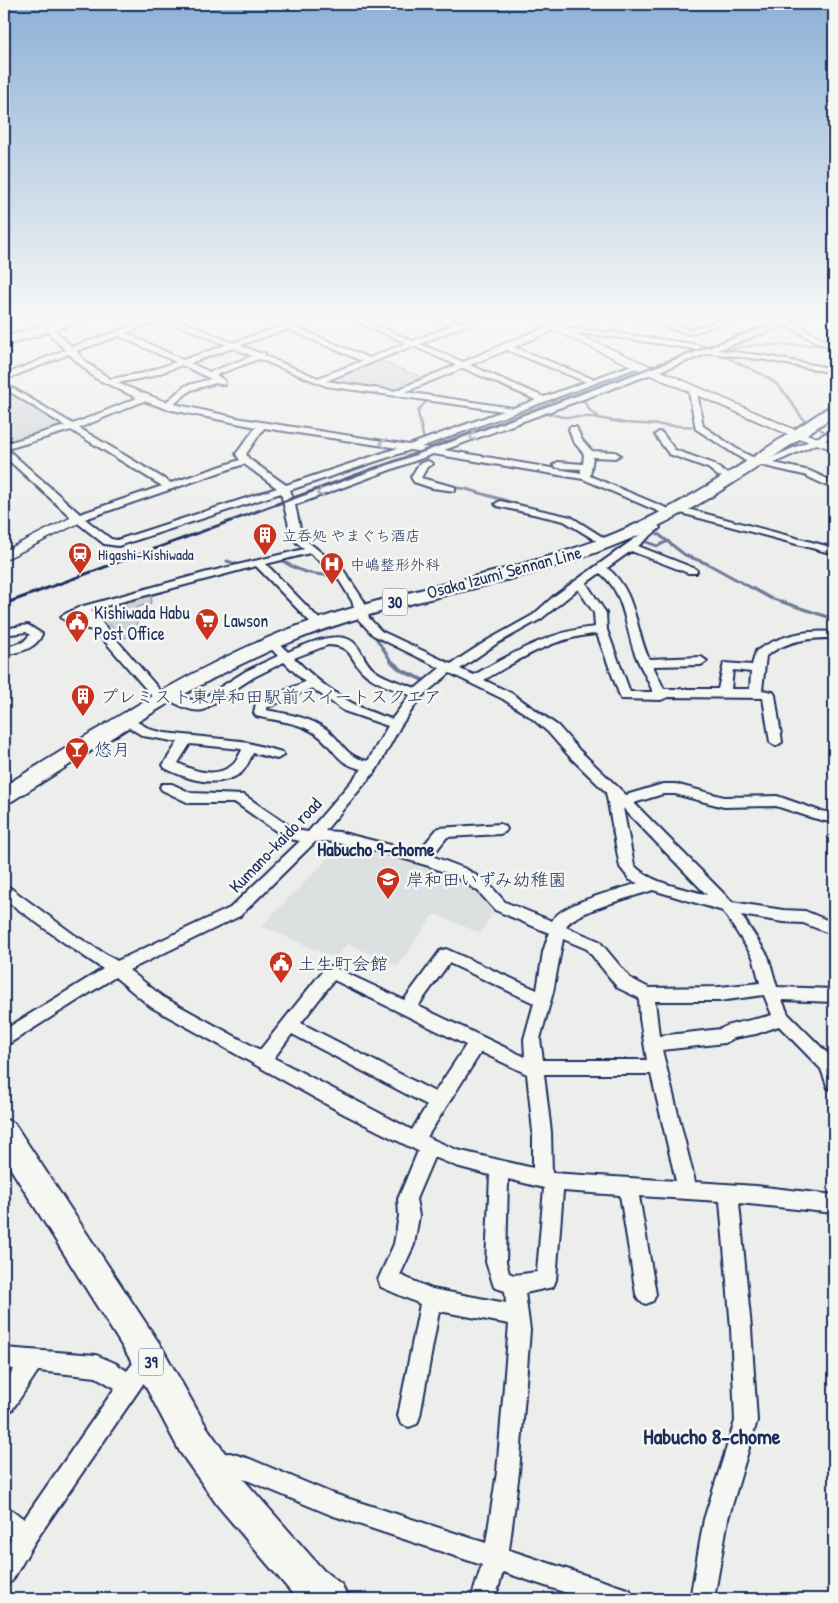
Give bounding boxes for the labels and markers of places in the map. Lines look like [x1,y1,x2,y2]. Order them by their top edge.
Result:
building icon: 立呑処 やまぐち酒店 [252,522,278,556]
place label: 立呑処 やまぐち酒店 [282,525,420,546]
station icon: Higashi-Kishiwada [67,541,93,575]
place label: Higashi-Kishiwada [98,544,194,565]
hospital icon: 中嶋整形外科 [319,551,345,585]
place label: 中嶋整形外科 [350,554,440,575]
place label: Kishiwada Habu Post Office [94,600,190,646]
supermarket icon: Lawson [194,607,220,641]
place label: Lawson [224,608,268,633]
public building icon: Kishiwada Habu Post Office [64,609,90,643]
building icon: プレミスト東岸和田駅前スイートスクエア [70,683,96,717]
place label: プレミスト東岸和田駅前スイートスクエア [100,684,442,709]
bar icon: 悠月 [64,736,90,770]
place label: 悠月 [94,737,130,762]
school or university icon: 岸和田いずみ幼稚園 [375,866,401,900]
place label: 岸和田いずみ幼稚園 [406,867,567,892]
public building icon: 土生町会館 [268,950,294,984]
place label: 土生町会館 [298,951,388,976]

